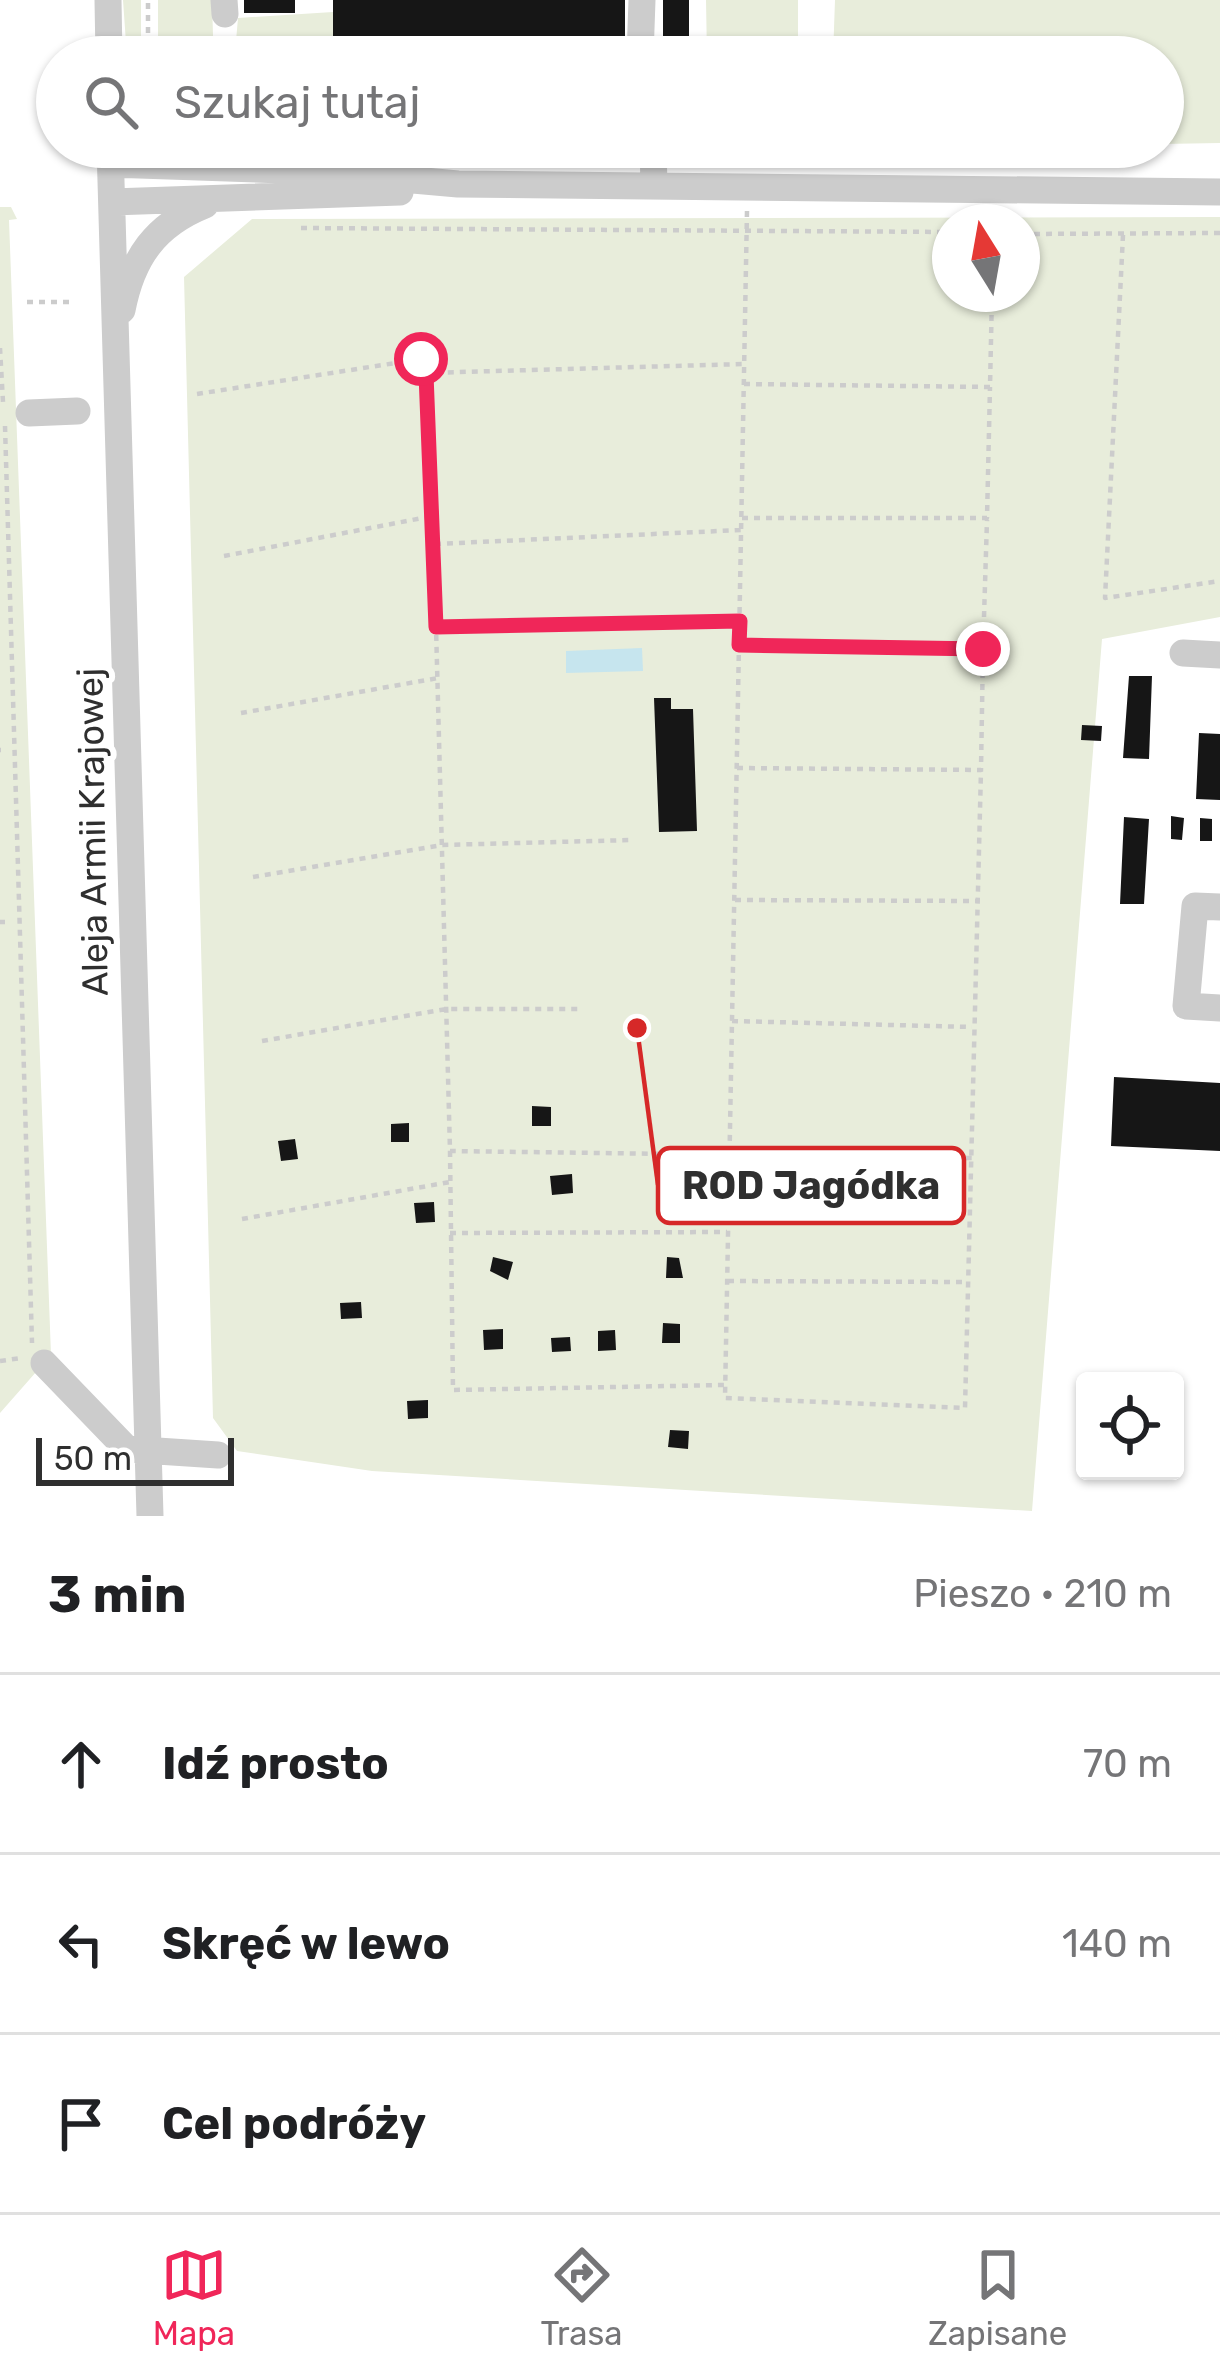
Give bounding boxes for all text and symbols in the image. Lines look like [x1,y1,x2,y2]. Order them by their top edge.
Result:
search box [36,36,1184,168]
icon: search [78,69,144,135]
text: Szukaj tutaj [174,76,421,129]
north arrow [932,204,1040,312]
route start [394,332,448,386]
route end [956,622,1010,676]
street label: Aleja Armii Krajowej [68,668,117,996]
callout: ROD Jagódka [658,1148,964,1223]
text: ROD Jagódka [682,1163,940,1209]
map controls [1076,1372,1184,1480]
button: locate [1076,1372,1184,1480]
scale bar [36,1432,234,1485]
text: 50 m [54,1439,132,1478]
text: 3 min [48,1564,187,1625]
text: Pieszo · 210 m [913,1571,1172,1617]
icon: ahead [48,1731,114,1797]
text: Idź prosto [162,1737,389,1790]
text: 70 m [1083,1741,1172,1787]
icon: left [48,1911,114,1977]
text: Skręć w lewo [162,1917,450,1970]
text: 140 m [1062,1921,1172,1967]
icon: arrive [48,2091,114,2157]
text: Cel podróży [162,2097,426,2150]
tab: Mapa [153,2242,235,2353]
tab: Trasa [541,2242,623,2353]
tab: Zapisane [928,2242,1067,2353]

